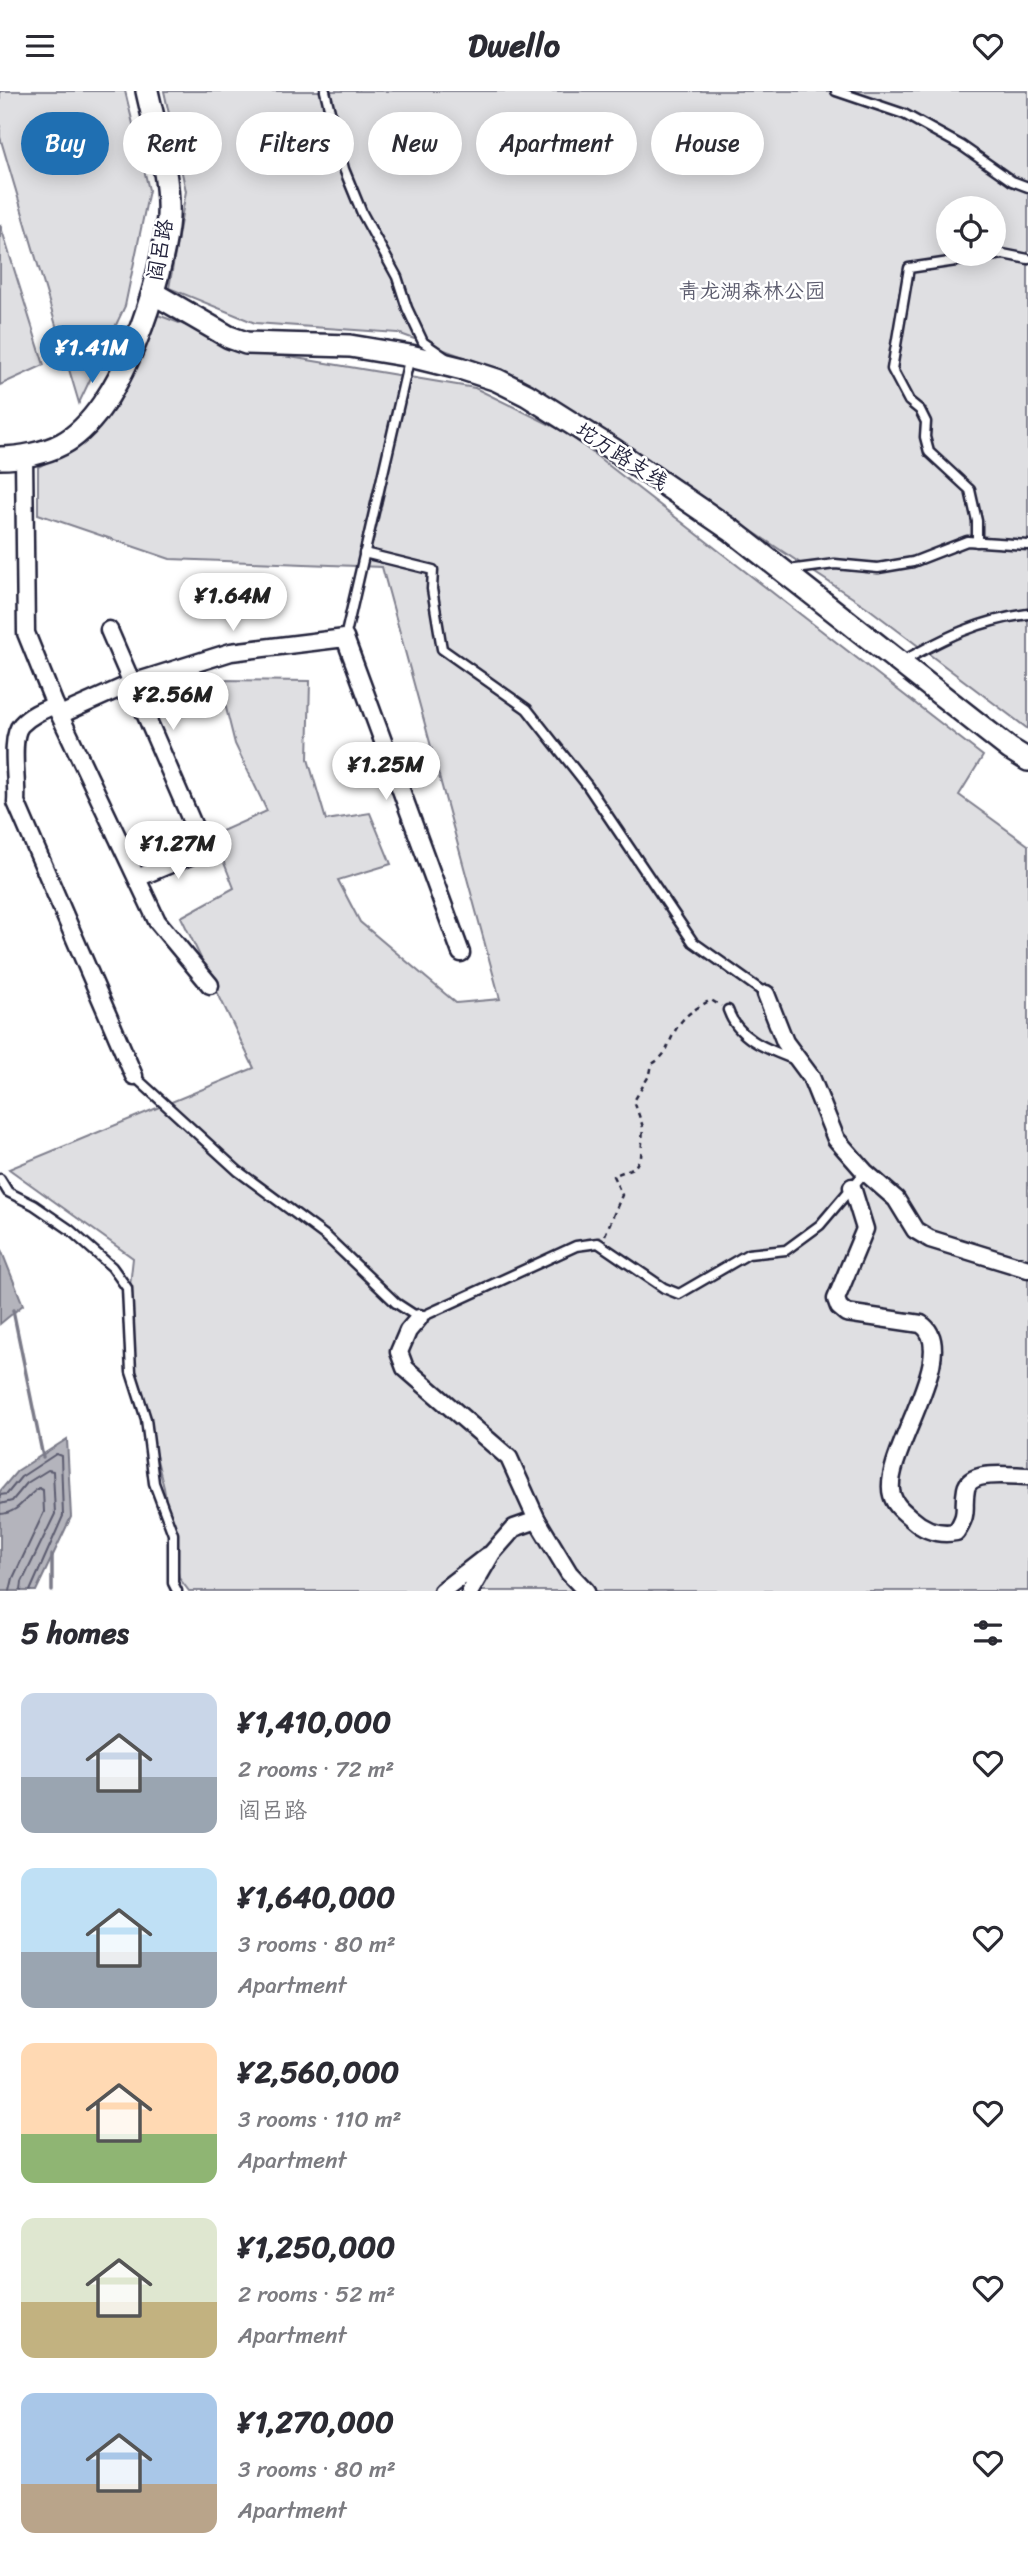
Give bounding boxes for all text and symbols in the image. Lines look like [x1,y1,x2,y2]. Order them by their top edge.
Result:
text: Dwello [468,17,560,74]
icon: menu [21,27,59,65]
icon: heart [969,27,1007,65]
chip: Buy [21,112,109,175]
chip: Rent [123,112,222,175]
chip: Filters [236,112,354,175]
chip: New [368,112,462,175]
chip: Apartment [476,112,637,175]
chip: House [651,112,764,175]
map controls [936,196,1006,266]
button: locate [936,196,1006,266]
street label: 阎吕路 [136,216,184,284]
park label: 青龙湖森林公园 [679,272,826,310]
pin: ¥1.41M [35,325,149,385]
text: ¥1.41M [56,327,128,368]
street label: 坨万路支线 [568,411,676,501]
pin: ¥1.64M [176,573,290,633]
text: ¥1.64M [195,575,271,616]
pin: ¥2.56M [116,673,230,732]
text: ¥2.56M [134,674,212,715]
pin: ¥1.25M [329,743,443,802]
text: ¥1.25M [348,744,424,785]
pin: ¥1.27M [121,821,235,881]
text: ¥1.27M [141,823,215,864]
text: 5 homes [21,1606,129,1660]
icon: filters [969,1614,1007,1652]
text: ¥1,410,000 [238,1695,391,1749]
icon: home [77,1721,161,1805]
icon: heart [969,1744,1007,1782]
text: 2 rooms · 72 m² [238,1749,394,1790]
text: 阎吕路 [238,1790,307,1831]
text: ¥1,640,000 [238,1870,395,1924]
icon: home [77,1896,161,1980]
icon: heart [969,1919,1007,1957]
text: 3 rooms · 80 m² [238,1924,396,1965]
text: Apartment [238,1965,347,2006]
text: ¥2,560,000 [238,2045,399,2099]
icon: home [77,2071,161,2155]
icon: heart [969,2094,1007,2132]
text: 3 rooms · 110 m² [238,2099,402,2140]
text: Apartment [238,2140,347,2181]
text: ¥1,250,000 [238,2220,395,2274]
icon: home [77,2246,161,2330]
icon: heart [969,2269,1007,2307]
text: 2 rooms · 52 m² [238,2274,395,2315]
text: Apartment [238,2315,347,2356]
text: ¥1,270,000 [238,2395,394,2449]
icon: home [77,2421,161,2505]
icon: heart [969,2444,1007,2482]
text: 3 rooms · 80 m² [238,2449,396,2490]
text: Apartment [238,2490,347,2531]

